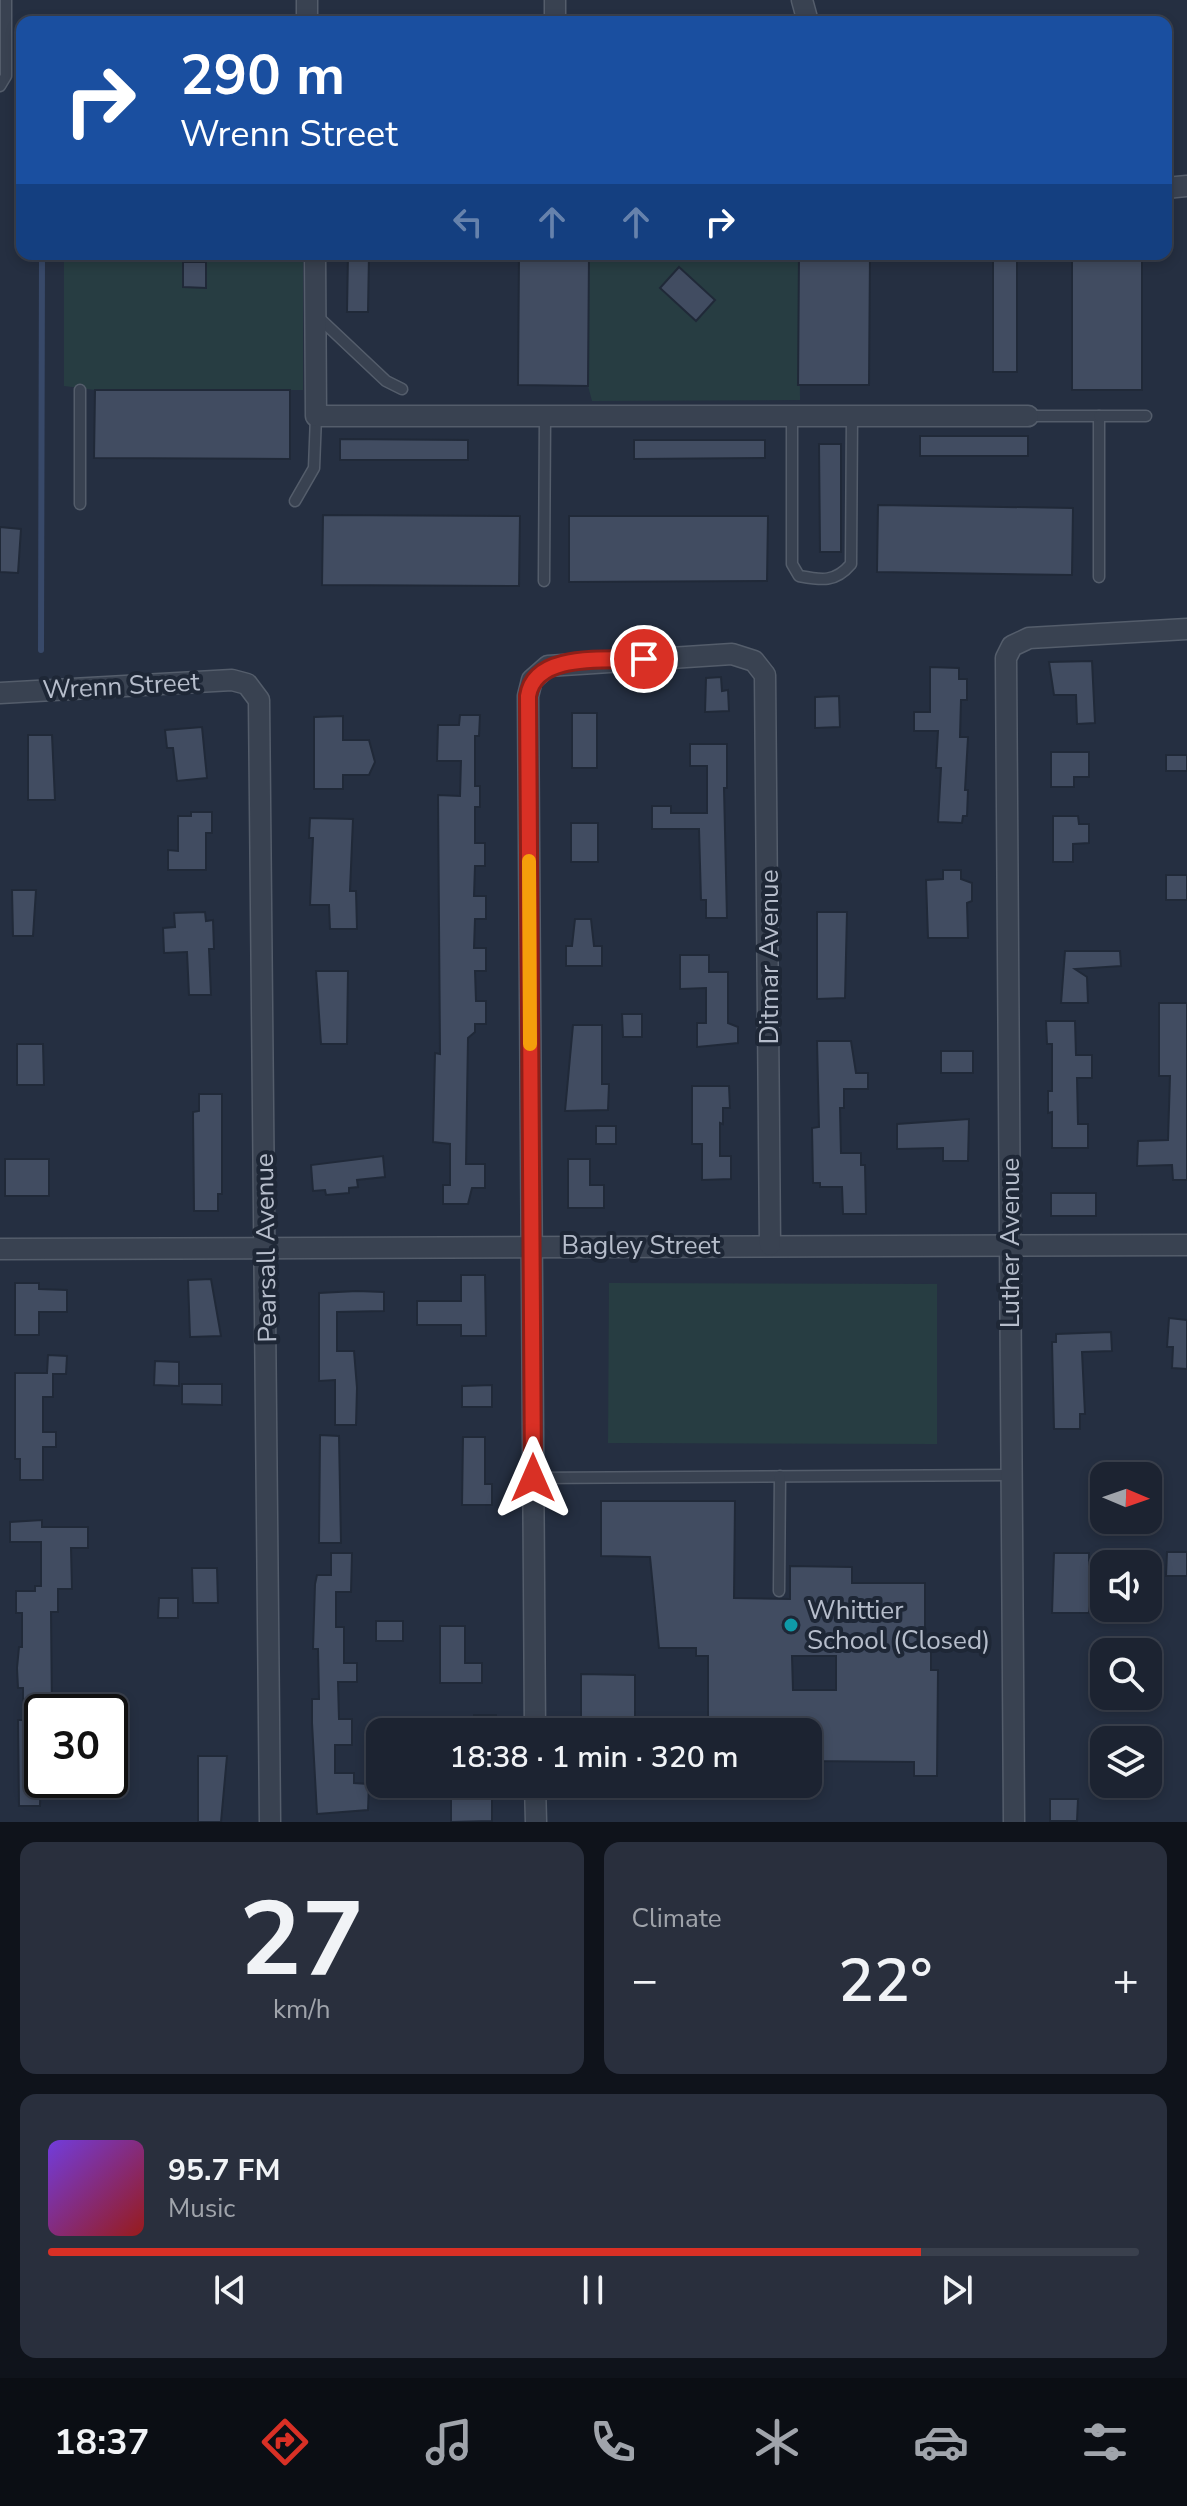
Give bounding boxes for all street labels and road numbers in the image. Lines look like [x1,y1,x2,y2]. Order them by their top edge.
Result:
street label: Wrenn Street [42,664,201,708]
street label: Ditmar Avenue [752,870,787,1044]
street label: Pearsall Avenue [247,1153,285,1343]
street label: Luther Avenue [993,1158,1028,1328]
street label: Bagley Street [562,1228,721,1263]

